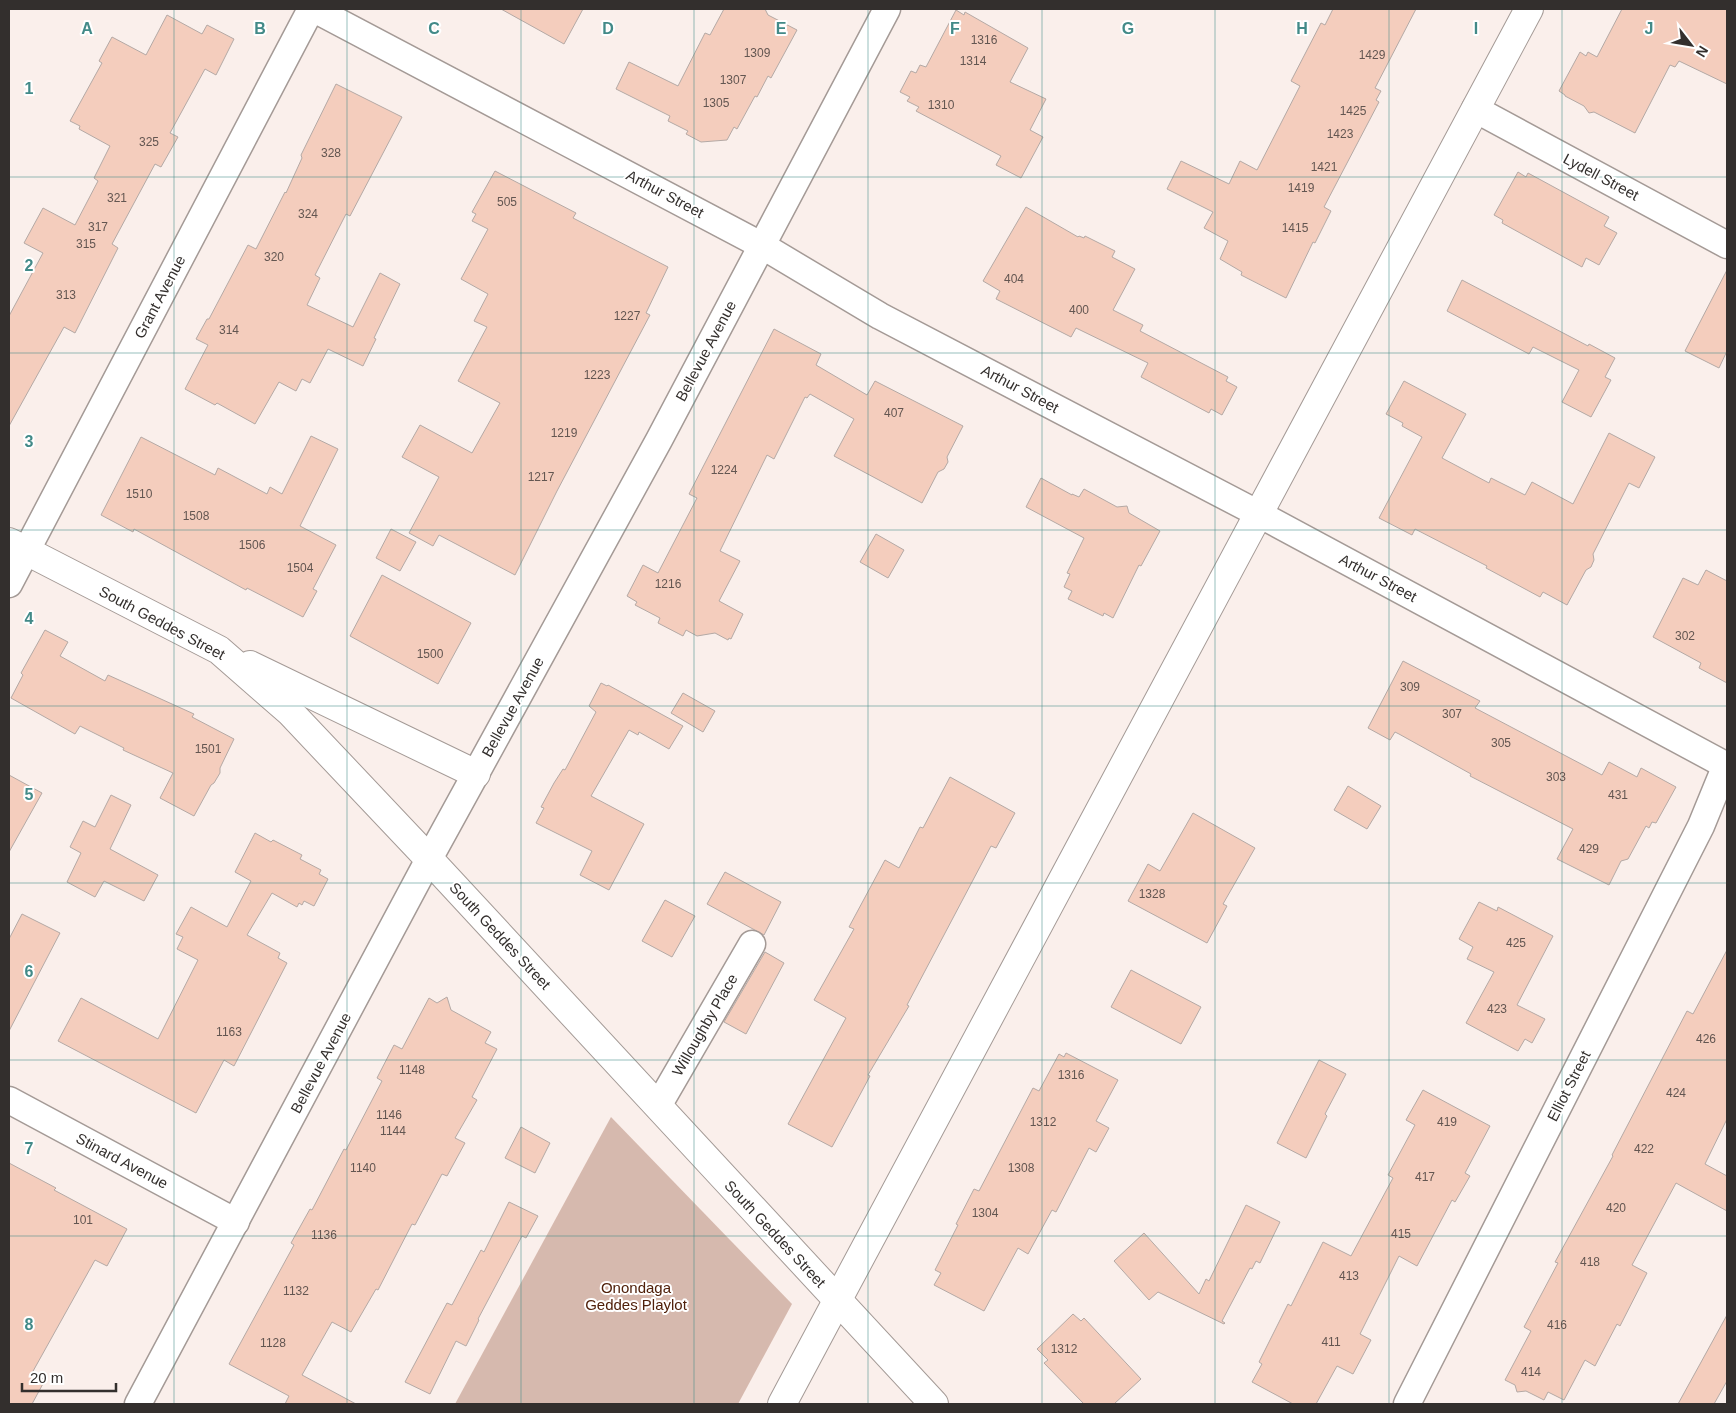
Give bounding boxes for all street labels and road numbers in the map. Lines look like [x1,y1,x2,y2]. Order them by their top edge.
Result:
street label: Lydell Street [1561,150,1643,204]
street label: Arthur Street [624,166,707,221]
street label: Grant Avenue [131,252,189,341]
street label: Bellevue Avenue [672,298,739,404]
street label: Arthur Street [979,361,1062,416]
street label: Arthur Street [1337,550,1420,605]
street label: South Geddes Street [96,582,229,663]
street label: Bellevue Avenue [478,654,547,760]
street label: South Geddes Street [446,879,555,993]
street label: Willoughby Place [668,971,741,1079]
street label: Bellevue Avenue [287,1010,354,1116]
street label: Elliot Street [1544,1047,1594,1124]
street label: Stinard Avenue [73,1129,171,1192]
street label: South Geddes Street [721,1177,830,1291]

